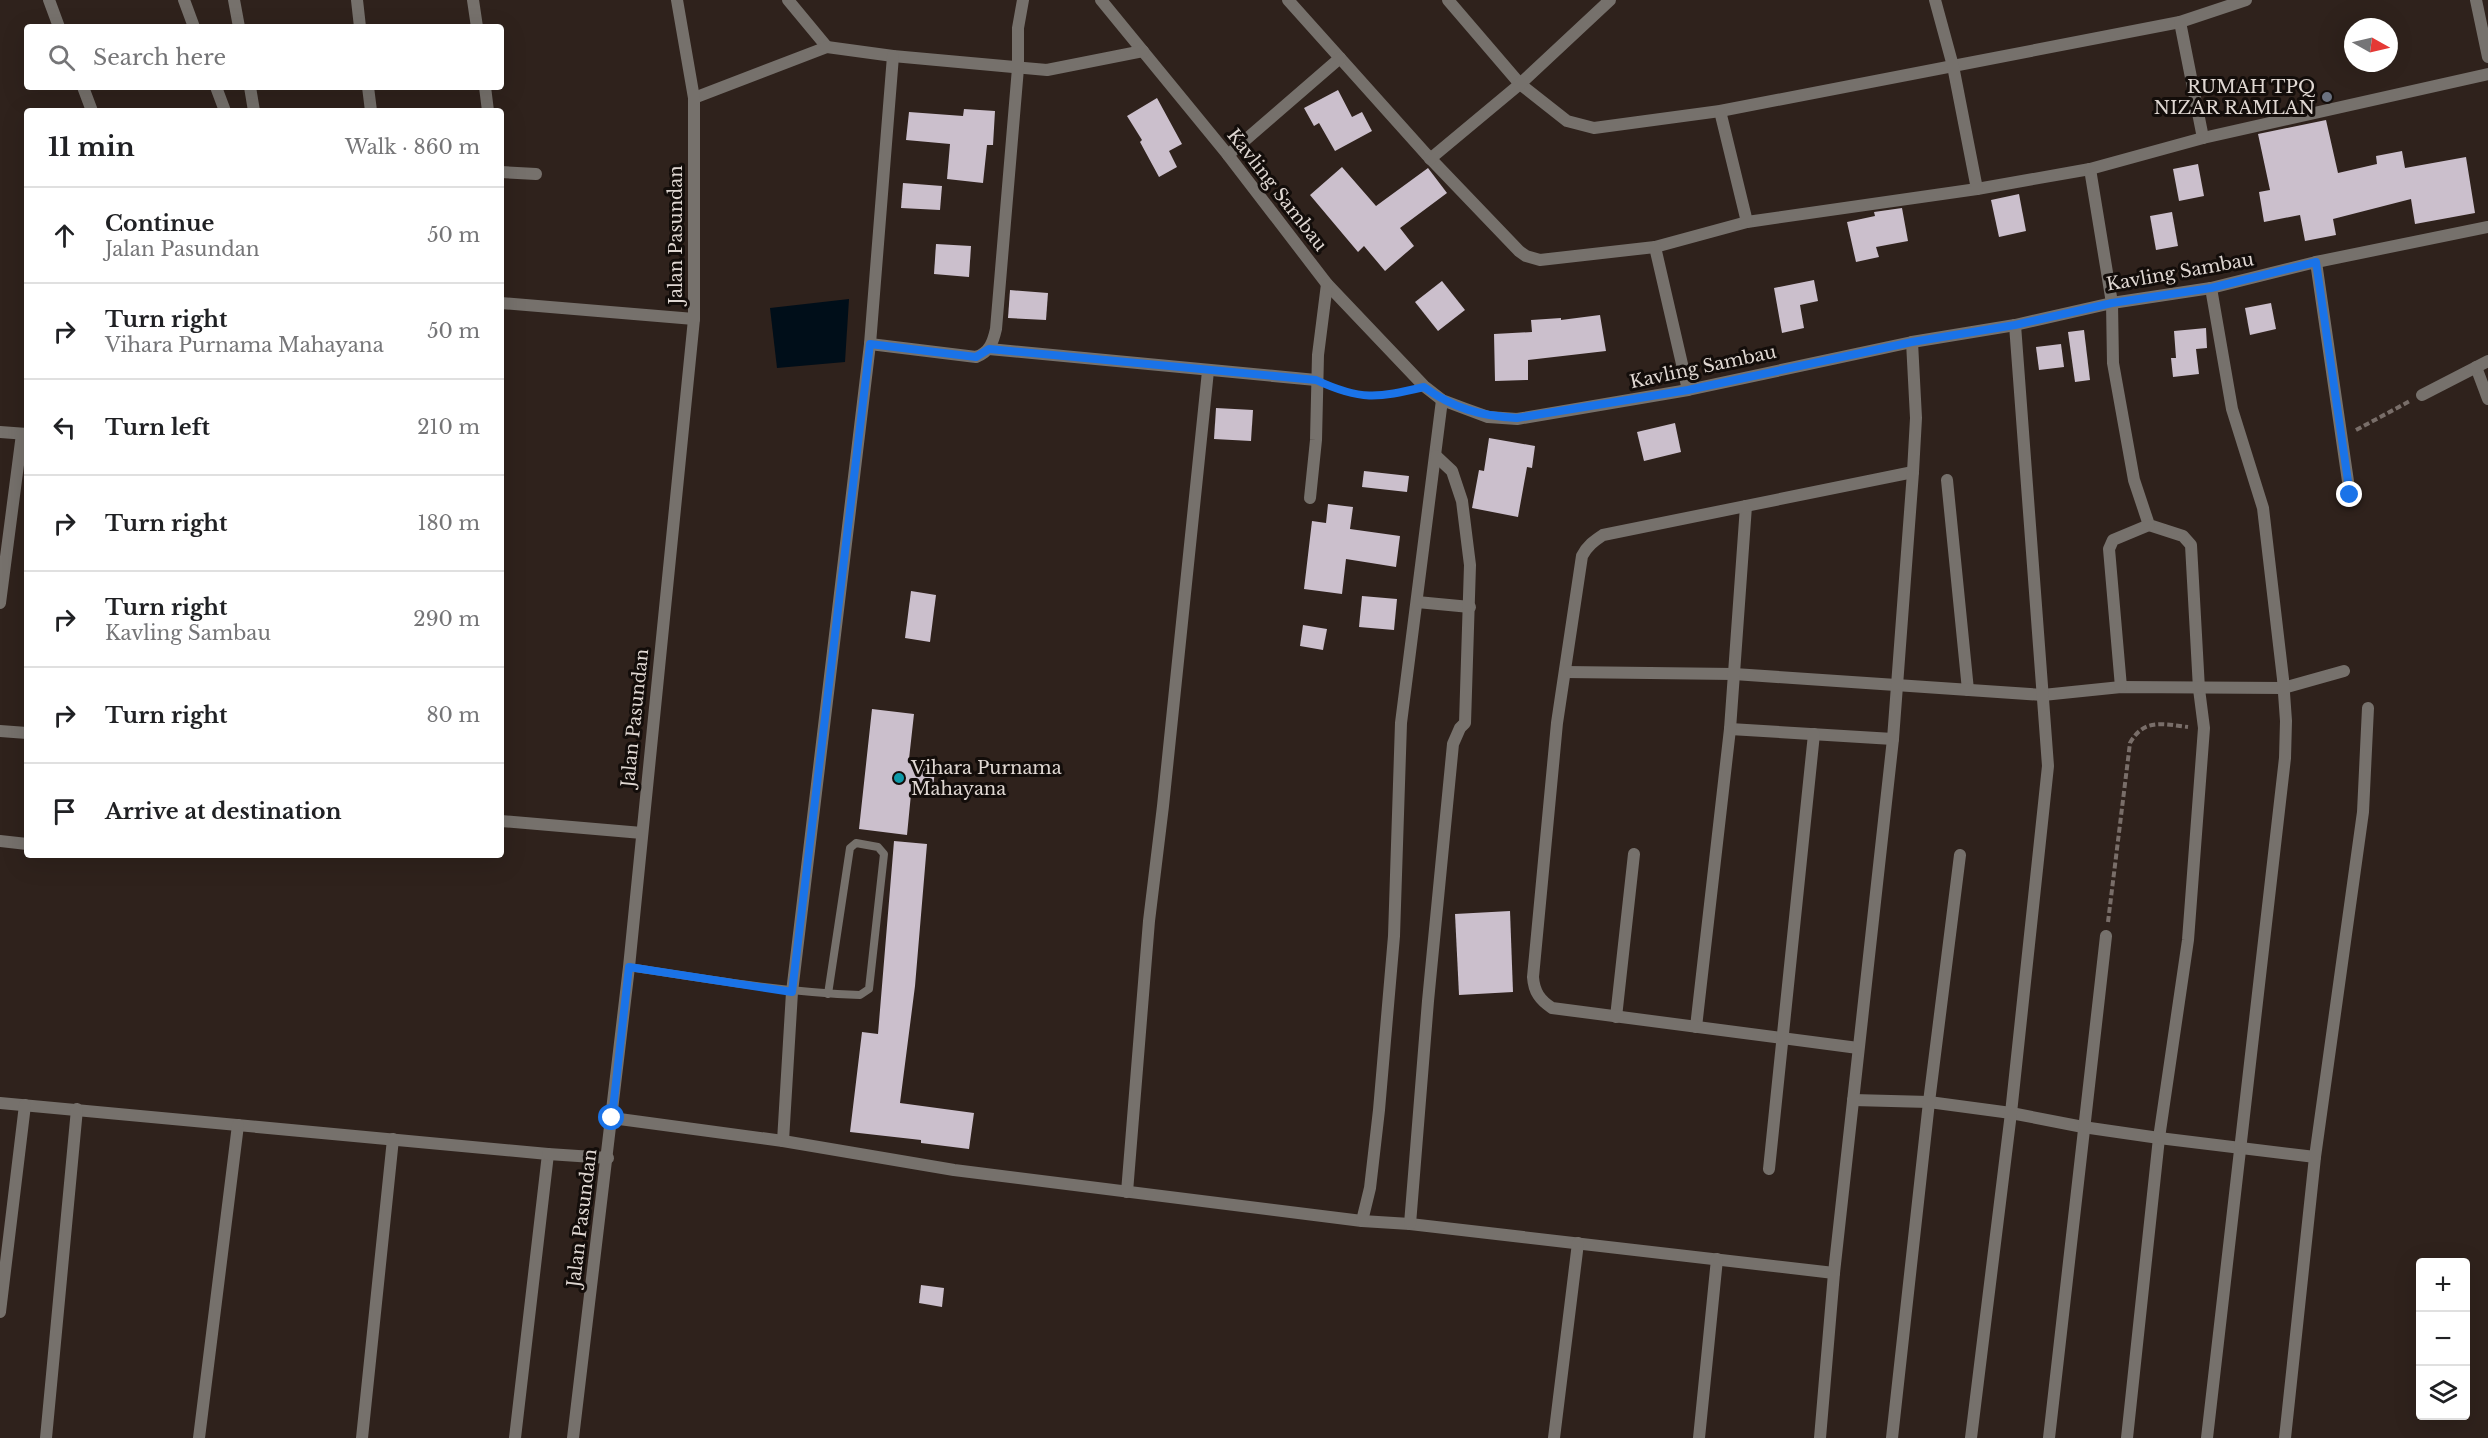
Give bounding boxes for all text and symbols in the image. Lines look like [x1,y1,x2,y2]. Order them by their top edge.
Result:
north arrow [2344,18,2398,72]
search box [24,24,504,90]
icon: search [45,41,78,74]
text: Search here [93,44,226,71]
place label: RUMAH TPQ NIZAR RAMLAN [2154,76,2315,119]
marker: RUMAH TPQ NIZAR RAMLAN [2320,90,2334,104]
street label: Kavling Sambau [1222,124,1332,256]
text: 11 min [48,131,135,163]
text: Walk · 860 m [345,135,480,159]
street label: Jalan Pasundan [665,165,687,307]
text: Continue [105,210,214,237]
icon: ahead [48,219,81,252]
text: 50 m [427,223,480,247]
text: Jalan Pasundan [105,237,260,261]
street label: Kavling Sambau [2105,248,2255,296]
text: Turn right [105,306,227,333]
icon: right [48,315,81,348]
text: 50 m [427,319,480,343]
text: Vihara Purnama Mahayana [105,333,384,357]
street label: Kavling Sambau [1628,341,1778,393]
icon: left [48,411,81,444]
text: Turn left [105,414,210,441]
text: 210 m [417,415,480,439]
route end [2336,481,2362,507]
icon: right [48,507,81,540]
text: Turn right [105,510,227,537]
text: 180 m [417,511,480,535]
text: Turn right [105,594,227,621]
icon: right [48,603,81,636]
text: 290 m [413,607,480,631]
text: Kavling Sambau [105,621,271,645]
street label: Jalan Pasundan [617,648,653,790]
icon: right [48,699,81,732]
text: Turn right [105,702,227,729]
text: 80 m [426,703,480,727]
place label: Vihara Purnama Mahayana [910,757,1062,800]
marker: Vihara Purnama Mahayana [892,771,906,785]
icon: arrive [48,795,81,828]
text: Arrive at destination [105,798,342,825]
route start [598,1104,624,1130]
street label: Jalan Pasundan [562,1148,601,1290]
map controls [2416,1258,2470,1420]
button: + [2416,1258,2470,1312]
button: − [2416,1312,2470,1366]
button: layers [2416,1366,2470,1420]

